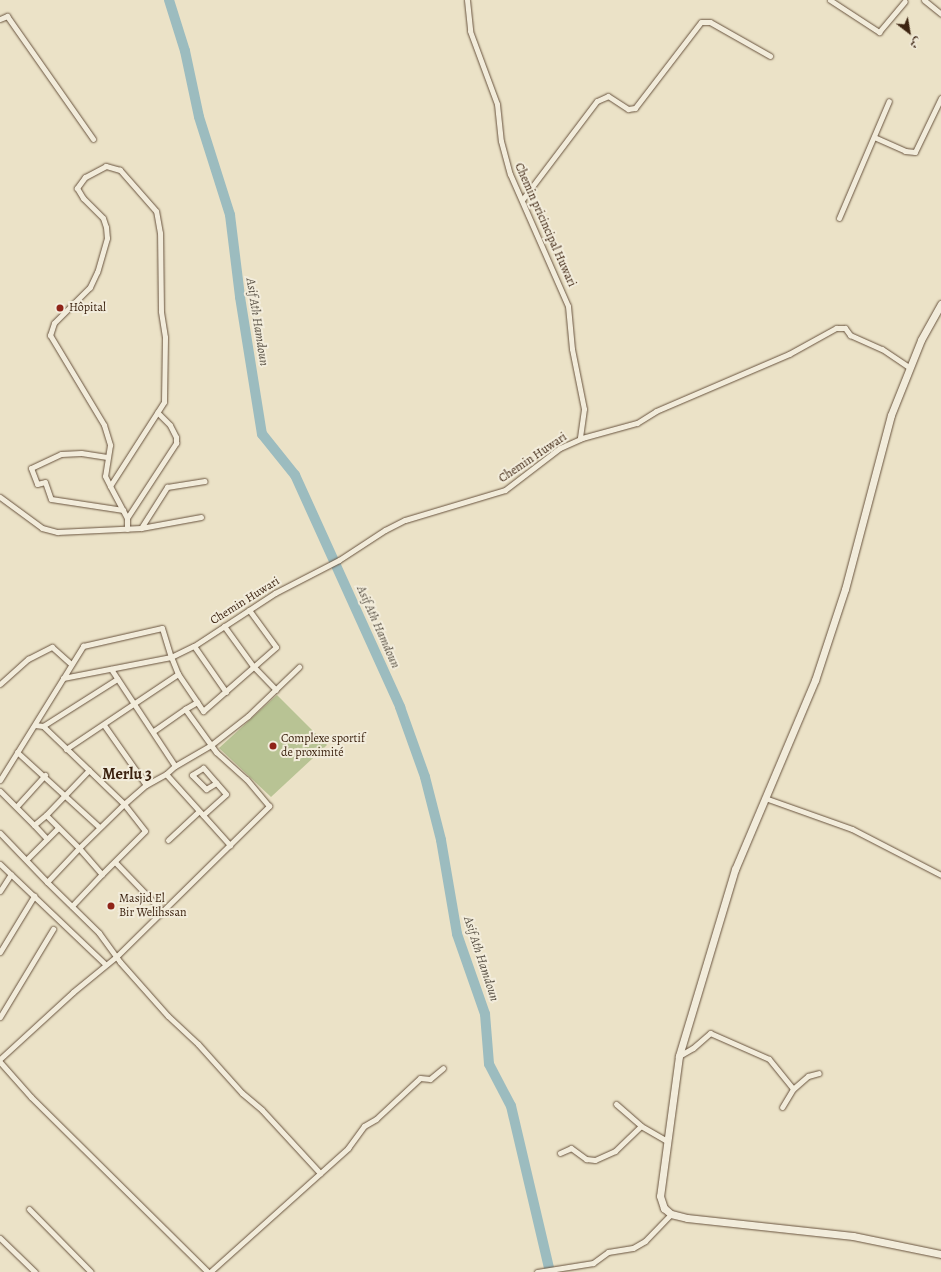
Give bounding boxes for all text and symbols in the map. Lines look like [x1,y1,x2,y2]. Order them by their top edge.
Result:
north arrow [889,12,929,52]
text: ش [907,33,924,52]
street label: Chemin pricincipal Huwari [511,161,579,289]
water label: Asif Ath Hamdoun [242,277,272,367]
place label: Hôpital [69,301,106,315]
marker: Hôpital [54,302,66,314]
street label: Chemin Huwari [496,430,570,486]
street label: Chemin Huwari [208,574,282,628]
water label: Asif Ath Hamdoun [353,583,403,671]
place label: Complexe sportif de proximité [281,732,365,760]
marker: Complexe sportif de proximité [268,741,278,751]
district label: Merlu 3 [102,764,152,784]
place label: Masjid El Bir Welihssan [119,892,187,920]
marker: Masjid El Bir Welihssan [106,901,116,911]
water label: Asif Ath Hamdoun [460,914,502,1004]

